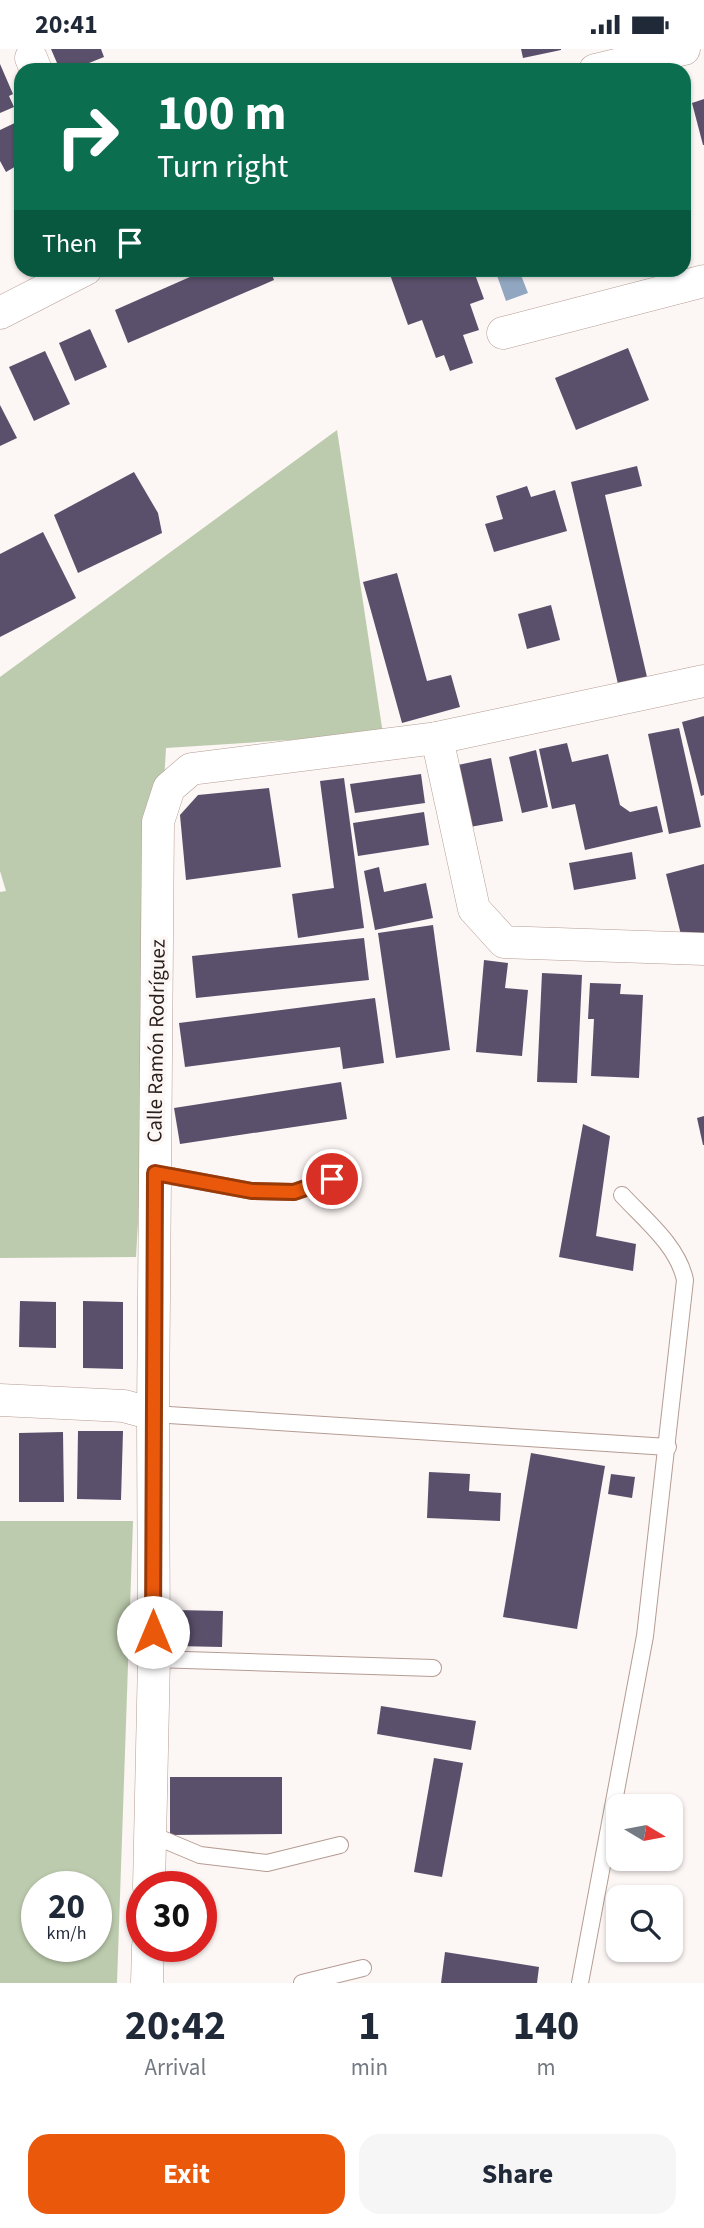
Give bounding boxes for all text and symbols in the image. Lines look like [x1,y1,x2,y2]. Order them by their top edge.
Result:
text: 20:41 [35,6,98,43]
text: 100 m [157,79,286,149]
icon: right [42,91,133,182]
text: Turn right [157,144,288,190]
icon: arrive [111,224,149,262]
text: Then [42,225,97,262]
street label: Calle Ramón Rodríguez [139,939,173,1143]
pin [302,1149,362,1209]
icon: arrive [313,1160,351,1198]
position arrow [116,1595,190,1669]
north arrow [606,1794,682,1871]
map controls [606,1794,683,1962]
speed limit sign: 30 [126,1871,217,1962]
text: 20 [48,1882,85,1932]
button: search [606,1885,683,1962]
text: km/h [47,1921,86,1946]
text: 20:42 [125,1996,226,2056]
text: 1 [358,1996,380,2056]
text: 140 [513,1996,579,2056]
text: Arrival [144,2051,206,2084]
text: min [351,2051,388,2084]
text: m [536,2051,556,2084]
button: Exit [28,2134,345,2214]
button: Share [359,2134,676,2214]

